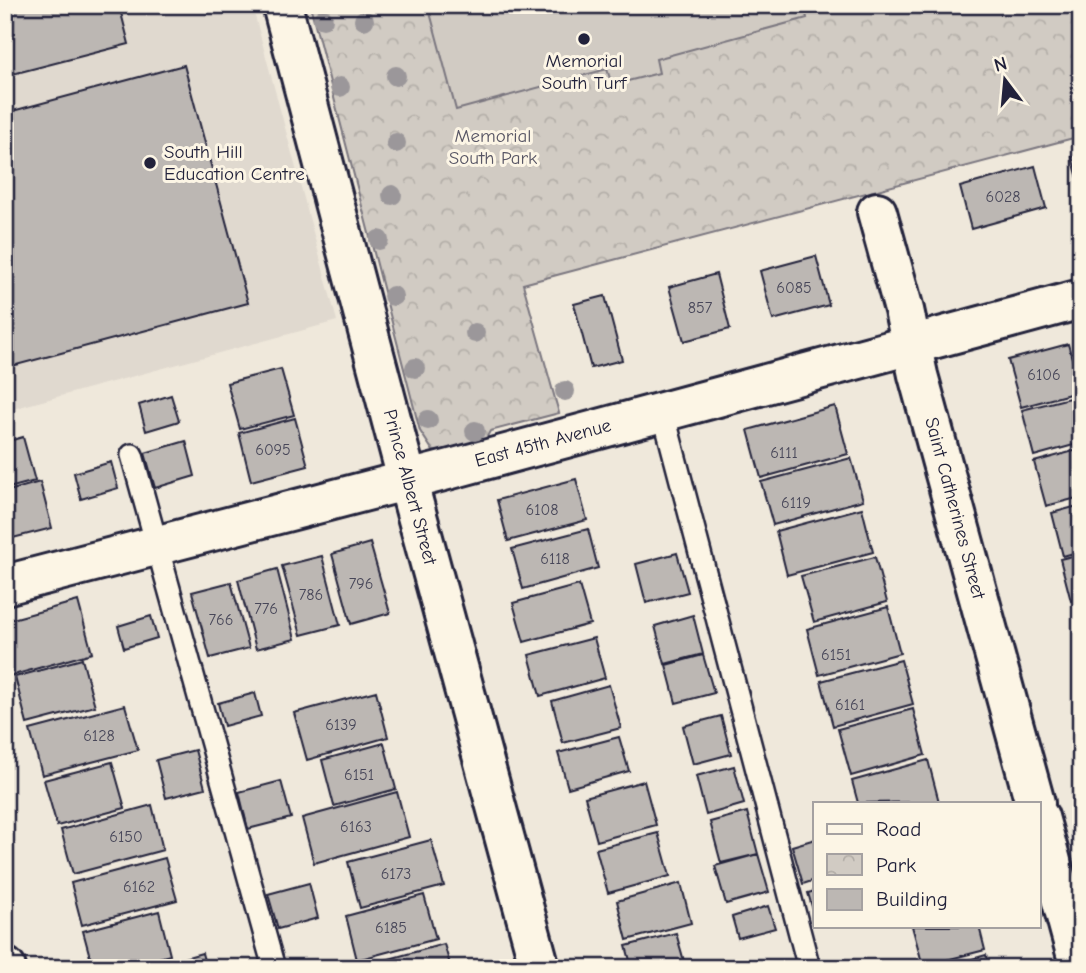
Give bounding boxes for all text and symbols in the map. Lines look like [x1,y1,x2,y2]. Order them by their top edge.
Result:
marker: Memorial South Turf [576,31,592,47]
north arrow [970,46,1040,116]
place label: Memorial South Turf [542,50,628,94]
text: N [992,52,1010,77]
park label: Memorial South Park [449,125,538,169]
place label: South Hill Education Centre [164,141,305,185]
marker: South Hill Education Centre [142,155,158,171]
house number: 6028 [985,188,1021,206]
house number: 6085 [776,279,812,297]
house number: 857 [688,299,713,317]
house number: 6106 [1027,366,1061,384]
street label: Prince Albert Street [379,407,441,568]
street label: East 45th Avenue [472,414,614,472]
street label: Saint Catherines Street [920,415,990,602]
house number: 6095 [255,441,291,459]
house number: 6111 [770,444,798,462]
house number: 6119 [781,494,811,512]
house number: 6108 [526,501,559,519]
house number: 6118 [540,550,570,568]
house number: 796 [349,575,373,593]
house number: 786 [299,586,323,604]
house number: 776 [254,600,278,618]
house number: 766 [209,611,233,629]
house number: 6151 [821,646,851,664]
house number: 6161 [835,696,865,714]
house number: 6139 [325,716,357,734]
house number: 6128 [83,727,115,745]
house number: 6151 [344,766,374,784]
legend [813,802,1040,928]
text: Road [876,817,921,841]
house number: 6163 [340,818,372,836]
house number: 6150 [109,828,143,846]
text: Park [876,853,916,877]
house number: 6173 [381,865,411,883]
house number: 6162 [123,878,155,896]
text: Building [876,887,948,911]
house number: 6185 [375,919,407,937]

